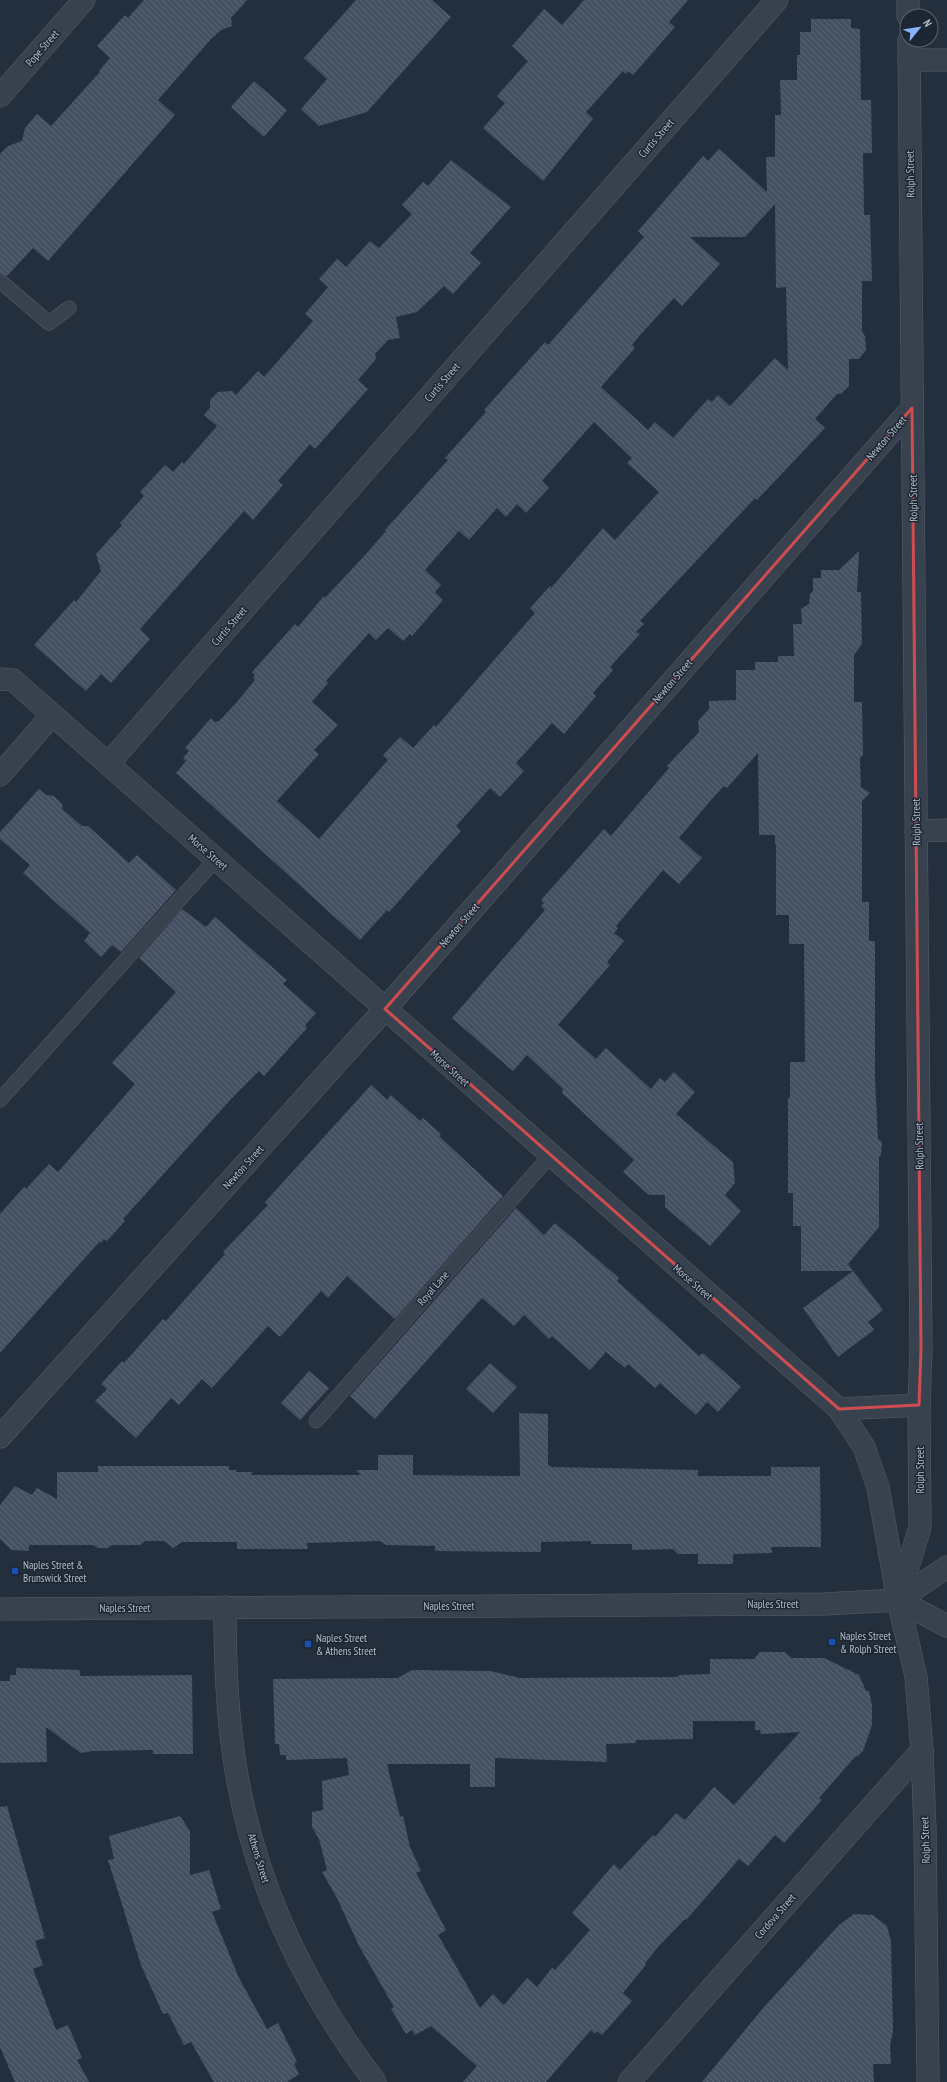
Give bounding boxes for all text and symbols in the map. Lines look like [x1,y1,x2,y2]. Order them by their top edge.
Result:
north arrow [899,8,939,48]
text: N [920,17,935,29]
street label: Pope Street [22,27,62,69]
street label: Curtis Street [635,116,677,160]
street label: Rolph Street [903,150,917,198]
street label: Curtis Street [421,360,463,404]
street label: Newton Street [863,413,909,463]
street label: Rolph Street [906,474,920,522]
street label: Curtis Street [208,604,250,648]
street label: Newton Street [649,656,695,706]
street label: Rolph Street [909,798,923,846]
street label: Morse Street [185,831,231,873]
street label: Newton Street [436,900,482,950]
street label: Morse Street [427,1047,473,1089]
street label: Rolph Street [912,1122,926,1170]
street label: Newton Street [220,1142,266,1192]
street label: Morse Street [670,1261,716,1303]
street label: Royal Lane [414,1268,452,1308]
street label: Rolph Street [913,1447,927,1493]
place label: Naples Street & Brunswick Street [23,1558,86,1585]
marker: Naples Street & Brunswick Street [10,1566,20,1576]
street label: Naples Street [747,1597,799,1611]
street label: Naples Street [423,1599,475,1613]
street label: Naples Street [99,1601,151,1615]
place label: Naples Street & Rolph Street [840,1629,896,1656]
place label: Naples Street & Athens Street [316,1631,376,1658]
marker: Naples Street & Rolph Street [827,1637,837,1647]
marker: Naples Street & Athens Street [303,1639,313,1649]
street label: Rolph Street [917,1816,933,1864]
street label: Athens Street [245,1832,273,1884]
street label: Cordova Street [751,1890,799,1942]

